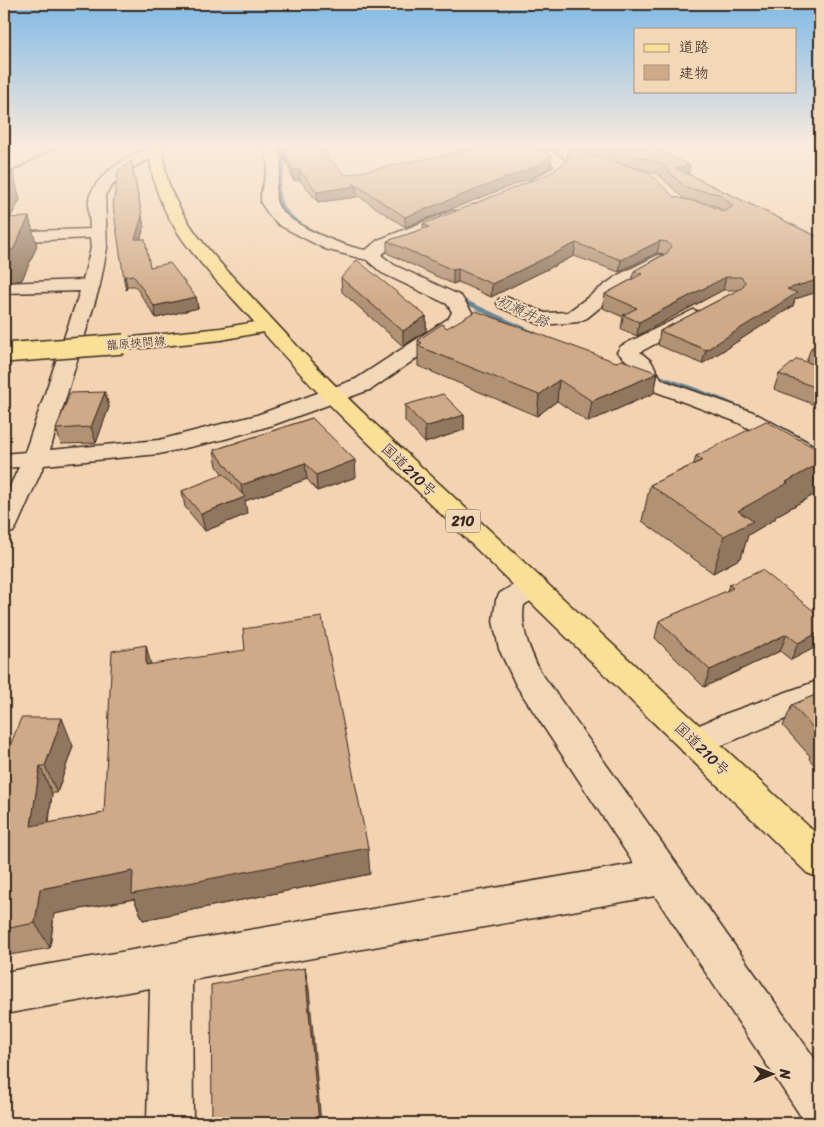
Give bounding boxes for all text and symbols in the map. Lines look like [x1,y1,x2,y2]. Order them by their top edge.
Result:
legend [634,28,796,92]
text: 道路 [679,34,709,60]
text: 建物 [679,60,709,86]
water label: 初瀬井路 [492,288,554,335]
street label: 龍原挾間線 [105,329,167,357]
street label: 国道210号 [375,436,443,504]
road number: 210 [446,510,480,532]
street label: 国道210号 [668,715,736,783]
north arrow [746,1050,796,1100]
text: N [772,1068,797,1079]

